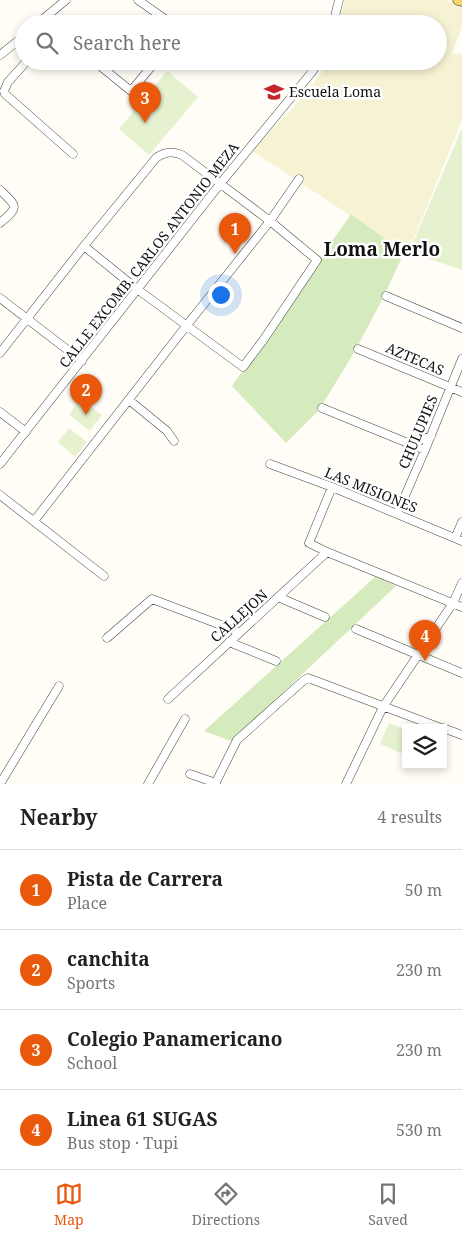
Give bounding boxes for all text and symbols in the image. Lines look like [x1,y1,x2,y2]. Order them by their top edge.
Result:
search box [15,15,447,70]
icon: search [33,29,61,57]
text: Search here [73,30,181,56]
school or university icon: Escuela Loma [263,81,285,103]
pin: 3 [129,82,161,123]
place label: Escuela Loma [289,82,381,101]
street label: CALLE EXCOMB. CARLOS ANTONIO MEZA [54,138,243,371]
pin: 1 [219,213,251,254]
district label: Loma Merlo [324,236,440,262]
your location [208,282,234,308]
street label: AZTECAS [383,338,447,379]
pin: 2 [70,374,102,415]
street label: CHULUPIES [393,392,442,472]
street label: LAS MISIONES [322,462,420,517]
street label: CALLEJON [206,585,272,646]
pin: 4 [409,620,441,661]
map controls [402,724,447,769]
button: layers [402,724,447,769]
text: Nearby [20,803,98,831]
text: 4 results [378,806,442,828]
text: Pista de Carrera [67,866,223,892]
text: 1 [31,879,41,901]
text: 50 m [405,879,442,901]
text: Place [67,892,107,914]
text: canchita [67,946,150,972]
text: 2 [31,959,41,981]
text: 230 m [396,959,442,981]
text: Sports [67,972,115,994]
text: Colegio Panamericano [67,1026,282,1052]
text: 3 [31,1039,41,1061]
text: 230 m [396,1039,442,1061]
text: School [67,1052,117,1074]
text: Linea 61 SUGAS [67,1106,218,1132]
text: 4 [31,1119,41,1141]
text: 530 m [396,1119,442,1141]
text: Bus stop · Tupi [67,1132,178,1154]
tab: Map [54,1180,84,1229]
tab: Directions [192,1180,260,1229]
tab: Saved [368,1180,408,1229]

